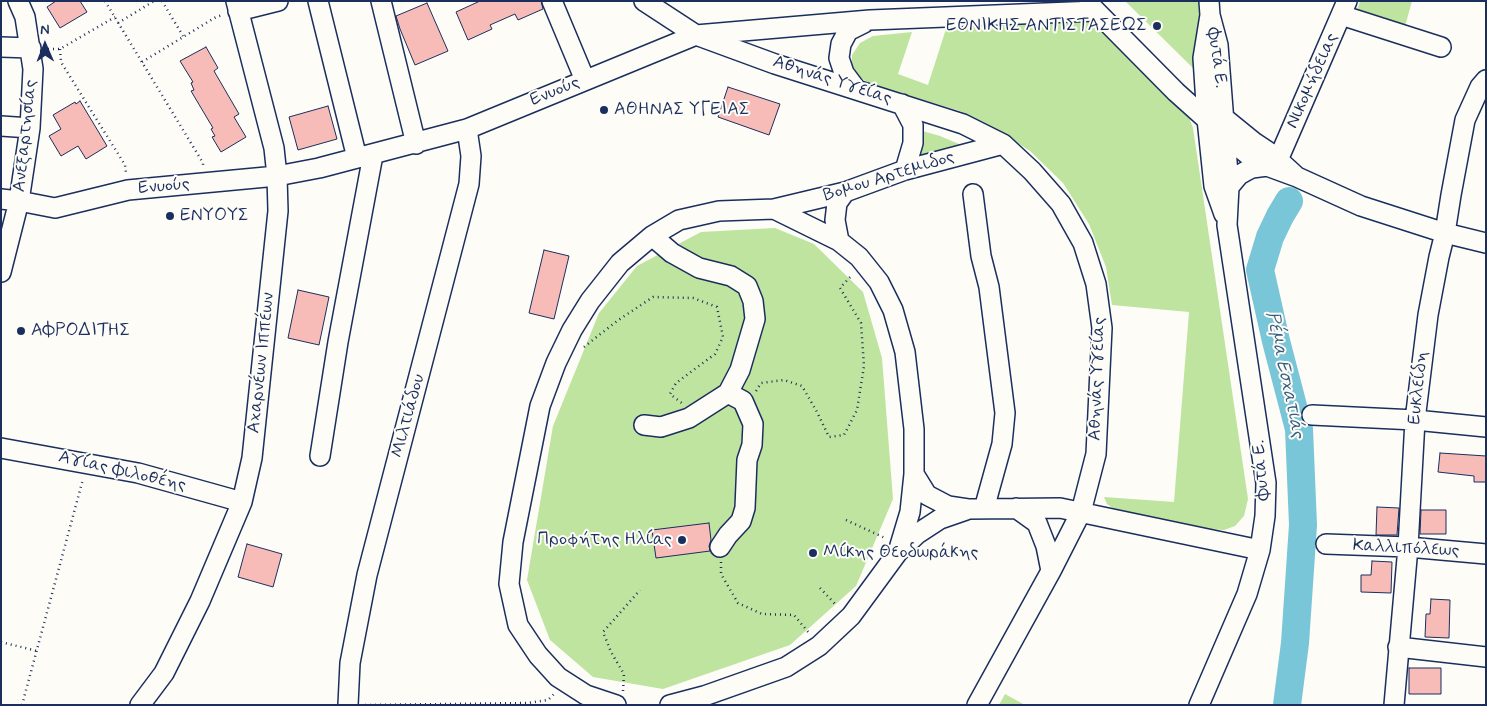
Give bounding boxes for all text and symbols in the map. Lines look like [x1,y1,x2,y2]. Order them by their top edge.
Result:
place label: ΕΘΝΙΚΗΣ ΑΝΤΙΣΤΑΣΕΩΣ [946,15,1147,37]
north arrow [20,20,70,70]
marker: ΕΘΝΙΚΗΣ ΑΝΤΙΣΤΑΣΕΩΣ [1151,20,1163,32]
text: N [40,21,50,39]
street label: Φυτά Ε. [1201,27,1231,89]
street label: Νικομήδειας [1282,30,1344,132]
street label: Αθηνάς Υγείας [770,52,894,110]
street label: Ενυούς [527,72,583,112]
street label: Ανεξαρτησίας [9,79,43,193]
place label: ΑΘΗΝΑΣ ΥΓΕΙΑΣ [614,99,750,121]
marker: ΑΘΗΝΑΣ ΥΓΕΙΑΣ [598,104,610,116]
street label: Βομου Αρτεμιδος [821,147,957,207]
street label: Ενυούς [137,174,191,200]
place label: ΕΝΥΟΥΣ [180,205,249,227]
marker: ΕΝΥΟΥΣ [164,210,176,222]
street label: Αχαρνέων Ιππέων [244,291,280,435]
water label: Ρέμα Εσχατιάς [1259,310,1309,440]
street label: Αθηνάς Υγείας [1085,317,1111,441]
place label: ΑΦΡΟΔΙΤΗΣ [31,320,130,342]
marker: ΑΦΡΟΔΙΤΗΣ [15,325,27,337]
street label: Ευκλείδη [1404,350,1434,426]
street label: Μιλτιάδου [387,372,431,460]
street label: Φυτά Ε. [1249,439,1275,501]
street label: Αγίας Φιλοθέης [56,447,188,497]
place label: Προφήτης Ηλίας [537,529,672,551]
marker: Προφήτης Ηλίας [676,534,688,546]
street label: Καλλιπόλεως [1352,535,1460,563]
place label: Μίκης Θεοδωράκης [823,542,978,564]
marker: Μίκης Θεοδωράκης [807,547,819,559]

